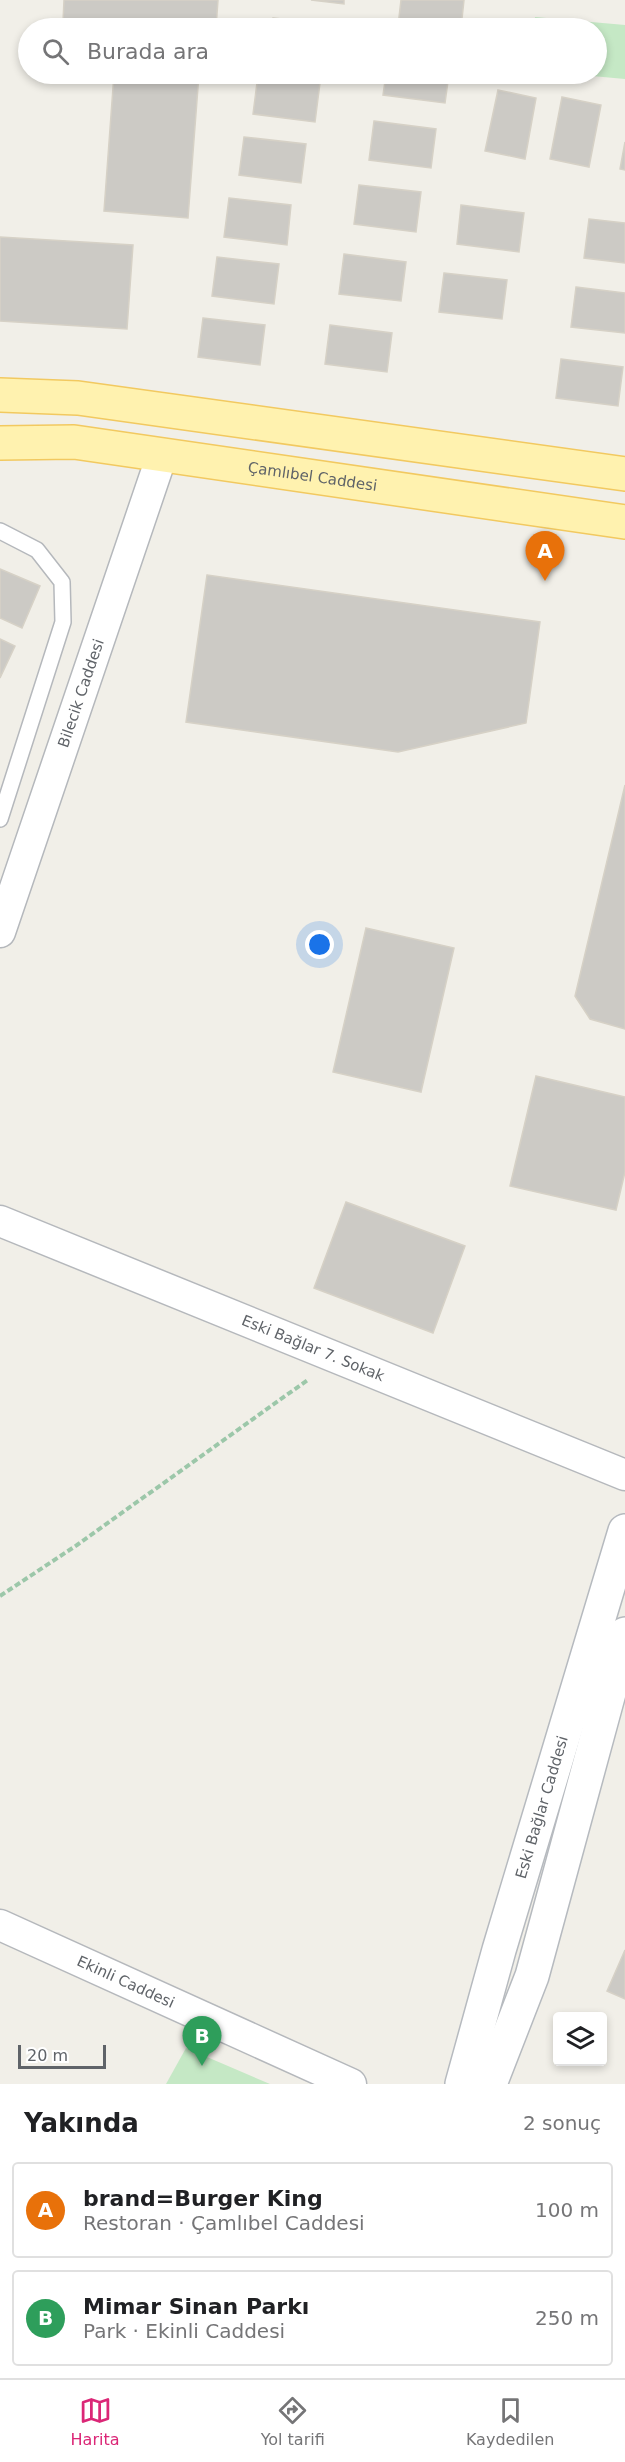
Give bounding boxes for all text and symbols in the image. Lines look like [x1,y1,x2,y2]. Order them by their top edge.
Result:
search box [18,18,607,84]
icon: search [39,35,72,68]
text: Burada ara [87,39,209,64]
street label: Çamlıbel Caddesi [247,458,378,495]
pin: A [526,532,564,581]
street label: Bilecik Caddesi [54,637,108,750]
your location [305,930,334,959]
street label: Eski Bağlar 7. Sokak [239,1311,387,1385]
street label: Eski Bağlar Caddesi [512,1734,572,1881]
street label: Ekinli Caddesi [74,1952,177,2012]
map controls [553,2012,607,2066]
button: layers [553,2012,607,2066]
pin: B [182,2016,222,2066]
scale bar [18,2042,106,2070]
text: 20 m [27,2046,68,2065]
text: Yakında [24,2108,139,2138]
text: 2 sonuç [523,2111,601,2135]
text: brand=Burger King [83,2186,323,2211]
text: A [38,2198,53,2222]
text: 100 m [535,2198,599,2222]
text: Restoran · Çamlıbel Caddesi [83,2211,365,2235]
text: Mimar Sinan Parkı [83,2294,309,2319]
text: B [38,2306,53,2330]
text: 250 m [535,2306,599,2330]
text: Park · Ekinli Caddesi [83,2319,285,2343]
tab: Harita [71,2394,120,2449]
tab: Yol tarifi [261,2394,325,2449]
tab: Kaydedilen [466,2394,554,2449]

